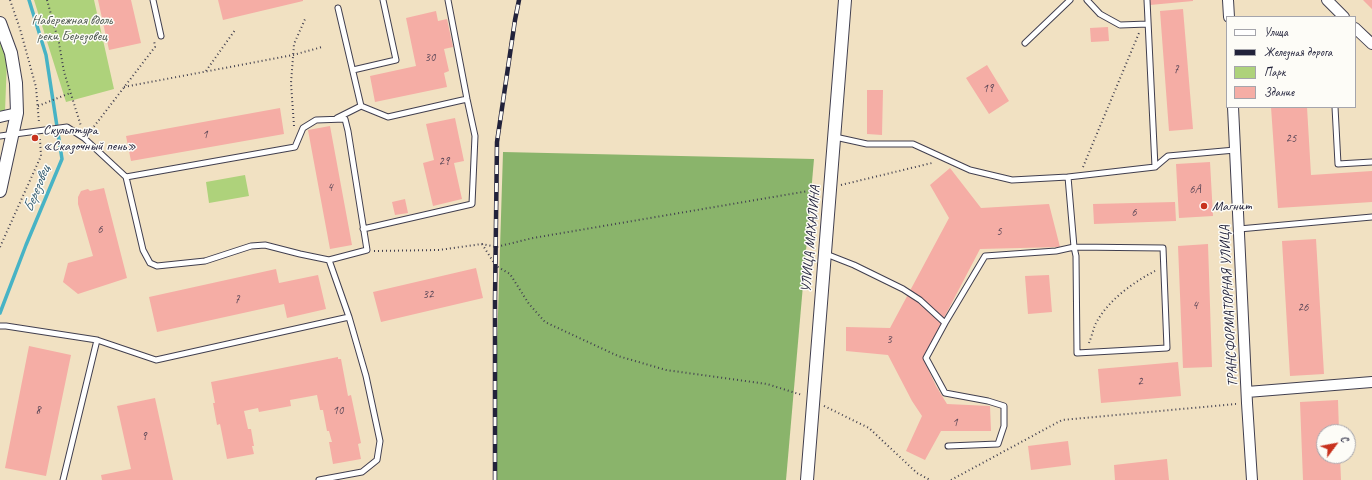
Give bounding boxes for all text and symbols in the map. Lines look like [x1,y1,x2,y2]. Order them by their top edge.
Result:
park label: Набережная вдоль реки Березовец [31,12,113,44]
legend [1226,16,1356,108]
text: Улица [1264,24,1288,40]
text: Железная дорога [1264,44,1332,60]
house number: 30 [425,51,435,65]
house number: 7 [1173,63,1179,77]
text: Парк [1264,64,1285,80]
house number: 19 [983,82,993,96]
text: Здание [1264,84,1294,100]
place label: Скульптура «Сказочный пень» [43,122,136,154]
house number: 1 [202,128,208,142]
house number: 25 [1286,132,1296,146]
marker: Скульптура «Сказочный пень» [30,133,40,143]
house number: 29 [439,155,449,169]
water label: Березовец [20,163,54,215]
house number: 4 [327,181,333,195]
house number: 6А [1189,183,1201,197]
street label: УЛИЦА МАХАЛИНА [798,185,824,293]
place label: Магнит [1212,198,1252,214]
marker: Магнит [1199,201,1209,211]
house number: 6 [1131,206,1137,220]
house number: 6 [97,223,103,237]
house number: 5 [996,225,1002,239]
street label: ТРАНСФОРМАТОРНАЯ УЛИЦА [1216,225,1242,387]
house number: 32 [423,288,433,302]
house number: 7 [234,293,240,307]
house number: 4 [1192,299,1198,313]
house number: 26 [1298,301,1308,315]
house number: 3 [886,333,892,347]
house number: 2 [1137,375,1143,389]
house number: 8 [35,404,41,418]
house number: 10 [333,404,343,418]
house number: 1 [952,416,958,430]
north arrow [1316,424,1356,464]
house number: 9 [141,430,147,444]
text: С [1338,432,1353,444]

